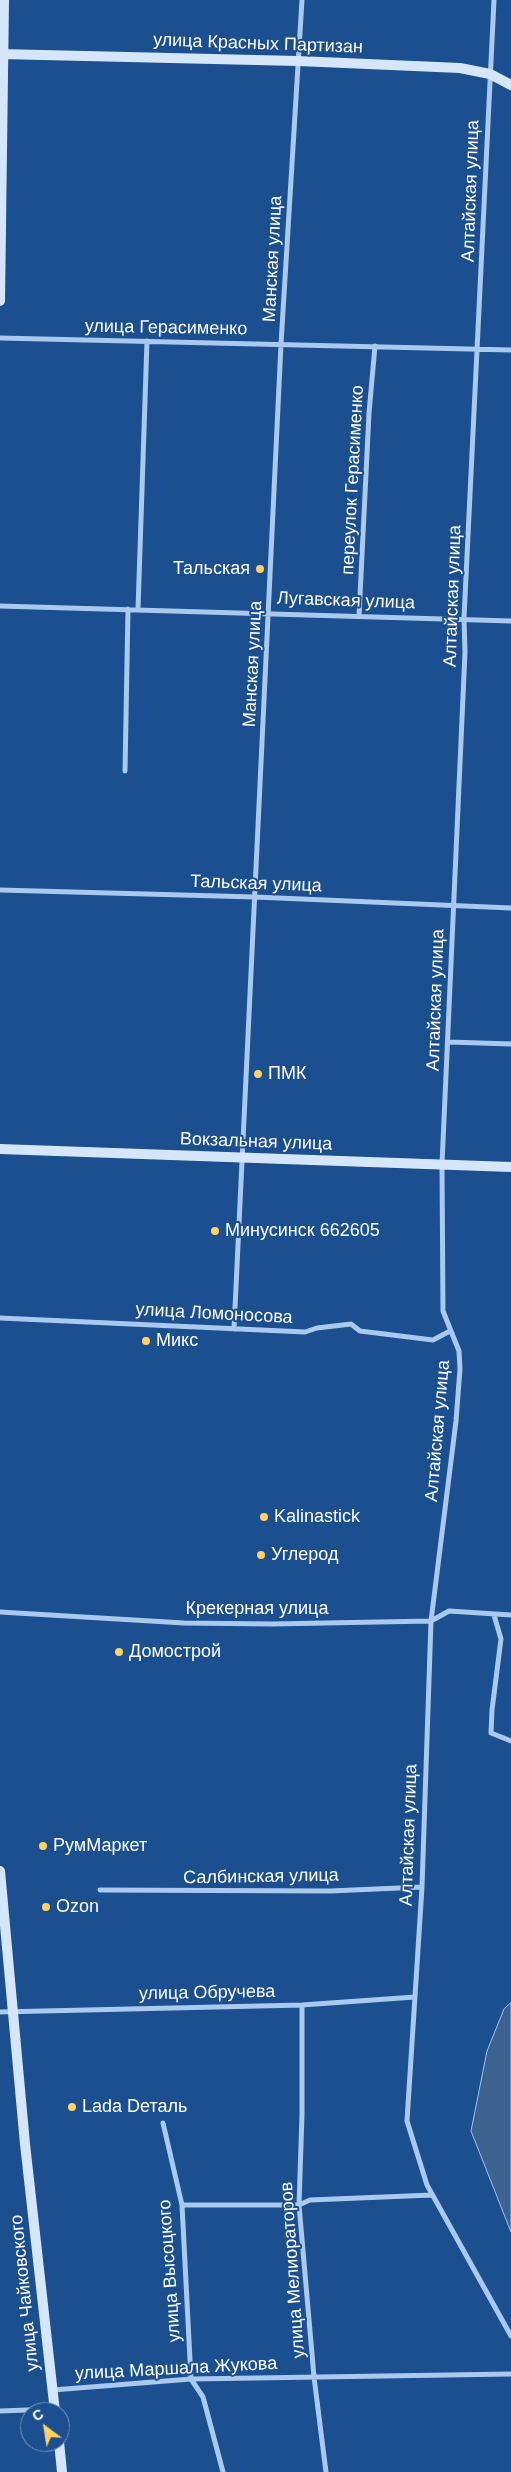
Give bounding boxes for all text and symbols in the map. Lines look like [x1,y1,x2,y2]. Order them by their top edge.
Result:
street label: улица Красных Партизан [153,30,363,58]
street label: Алтайская улица [458,120,484,262]
street label: Манская улица [259,195,287,323]
street label: улица Герасименко [85,316,247,340]
street label: переулок Герасименко [337,385,369,575]
street label: Алтайская улица [440,525,466,667]
place label: Тальская [173,558,250,580]
marker: Тальская [254,563,266,575]
street label: Лугавская улица [277,588,415,614]
street label: Манская улица [239,600,267,728]
street label: Тальская улица [190,871,322,897]
street label: Алтайская улица [423,929,449,1071]
place label: ПМК [268,1063,306,1085]
marker: ПМК [252,1068,264,1080]
street label: Вокзальная улица [179,1129,333,1155]
place label: Минусинск 662605 [225,1220,380,1242]
marker: Минусинск 662605 [209,1225,221,1237]
street label: улица Ломоносова [135,1299,293,1329]
place label: Микс [156,1330,198,1352]
marker: Микс [140,1335,152,1347]
street label: Алтайская улица [421,1359,455,1503]
place label: Kalinastick [274,1506,360,1528]
marker: Kalinastick [258,1511,270,1523]
place label: Углерод [271,1544,338,1566]
marker: Углерод [255,1549,267,1561]
street label: Крекерная улица [186,1598,328,1620]
place label: Домострой [129,1641,221,1663]
marker: Домострой [113,1646,125,1658]
street label: Алтайская улица [396,1764,422,1906]
place label: РумМаркет [53,1835,147,1857]
marker: РумМаркет [37,1840,49,1852]
street label: Салбинская улица [183,1865,339,1889]
place label: Ozon [56,1896,99,1918]
marker: Ozon [40,1901,52,1913]
street label: улица Обручева [139,1981,275,2005]
place label: Lada Dеталь [82,2096,187,2118]
marker: Lada Dеталь [66,2101,78,2113]
street label: улица Мелиораторов [276,2181,310,2359]
street label: улица Высоцкого [154,2199,186,2343]
street label: улица Чайковского [6,2214,44,2372]
street label: улица Маршала Жукова [74,2353,278,2385]
north arrow [20,2402,70,2452]
text: С [29,2406,46,2424]

